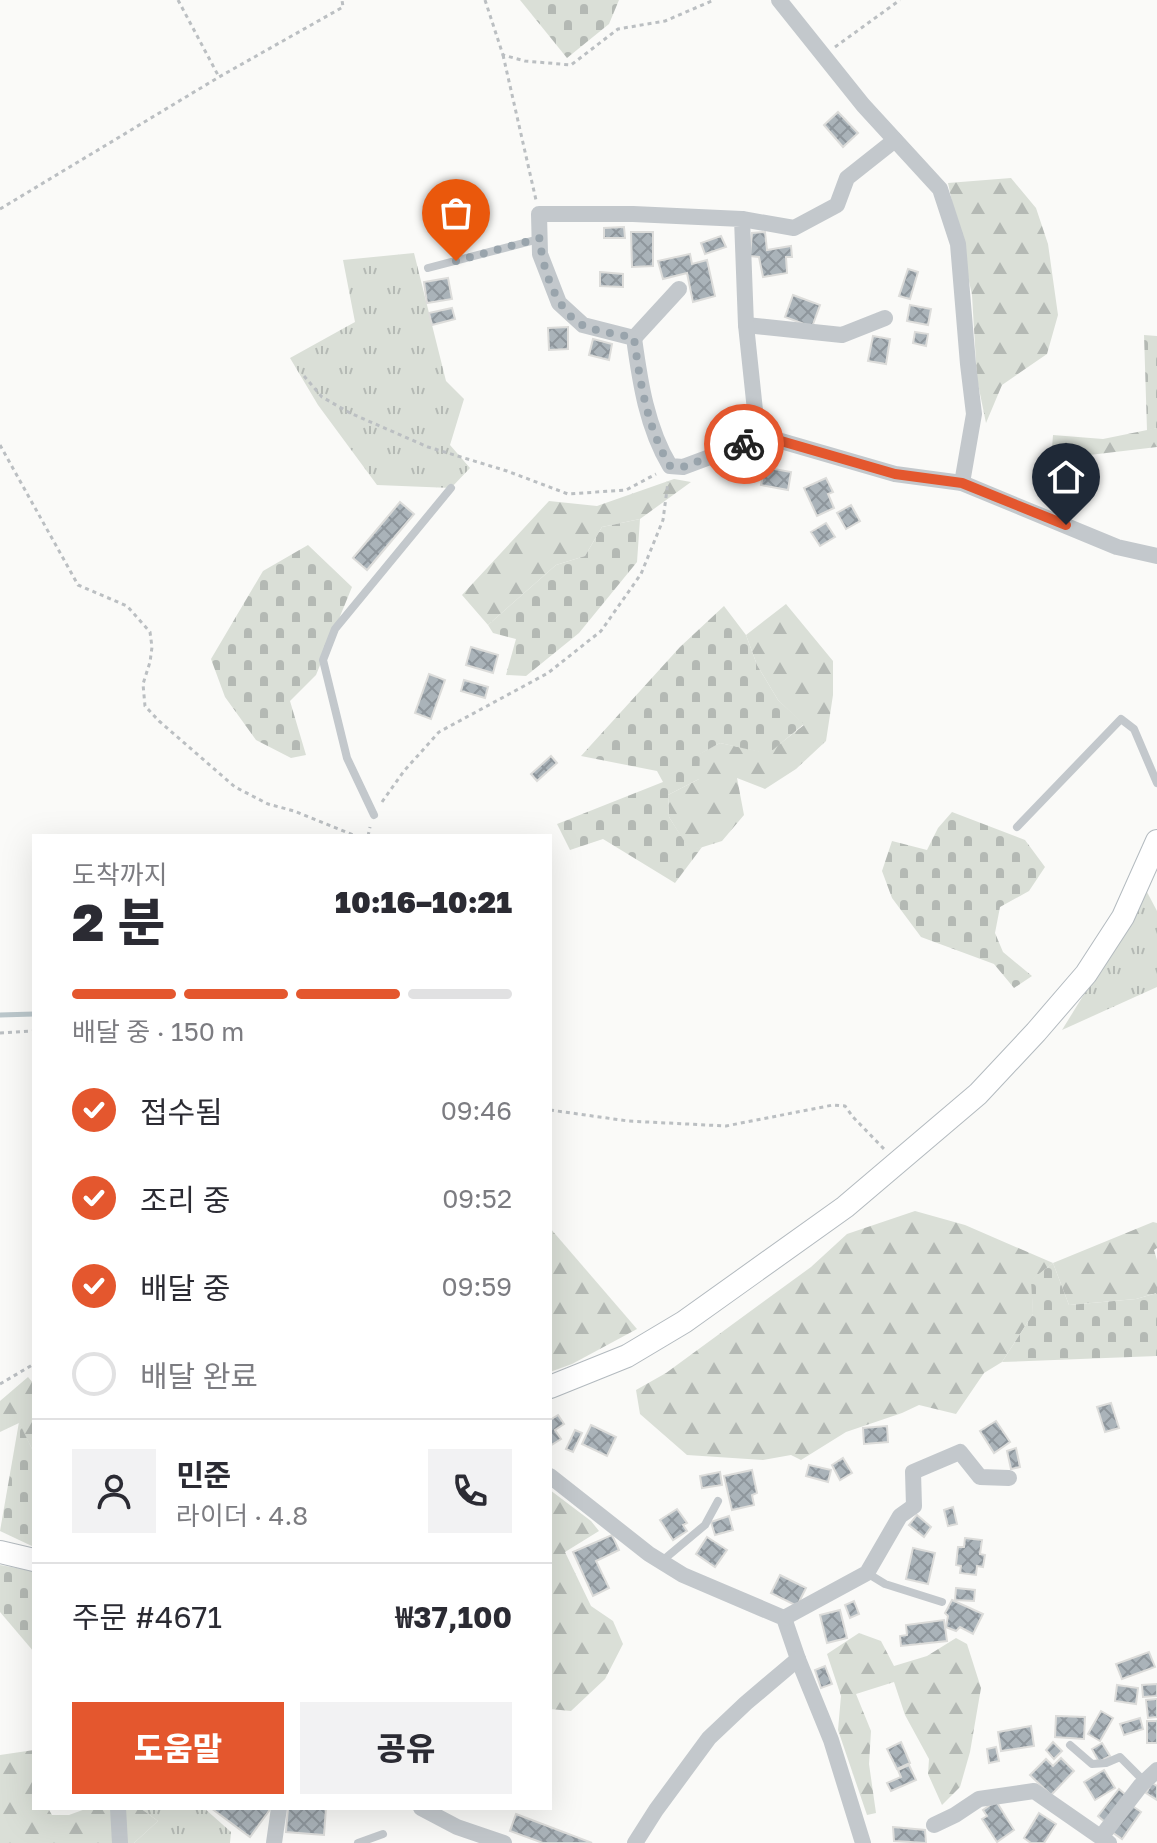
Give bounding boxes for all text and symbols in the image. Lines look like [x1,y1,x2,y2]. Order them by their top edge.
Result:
pin [422,179,490,261]
icon: bag [434,191,478,235]
courier [704,404,784,484]
icon: bike [722,422,766,466]
pin [1032,443,1100,525]
icon: home [1044,455,1088,499]
text: 도착까지 [72,859,168,890]
text: 10:16–10:21 [335,884,512,920]
text: 2 분 [72,890,165,952]
text: 배달 중 · 150 m [72,1016,244,1047]
icon: check [72,1088,116,1132]
text: 접수됨 [140,1094,223,1130]
text: 09:46 [441,1095,512,1126]
icon: check [72,1176,116,1220]
text: 조리 중 [140,1182,230,1218]
text: 09:52 [442,1183,512,1214]
icon: check [72,1264,116,1308]
text: 배달 중 [140,1270,230,1306]
text: 09:59 [442,1271,512,1302]
text: 배달 완료 [140,1358,258,1394]
button: person [72,1449,156,1533]
button: phone [428,1449,512,1533]
text: 민준 [176,1457,231,1493]
text: 라이더 · 4.8 [176,1500,308,1531]
text: 주문 #4671 [72,1599,222,1635]
text: ₩37,100 [396,1599,512,1635]
button: 도움말 [72,1702,284,1794]
button: 공유 [300,1702,512,1794]

